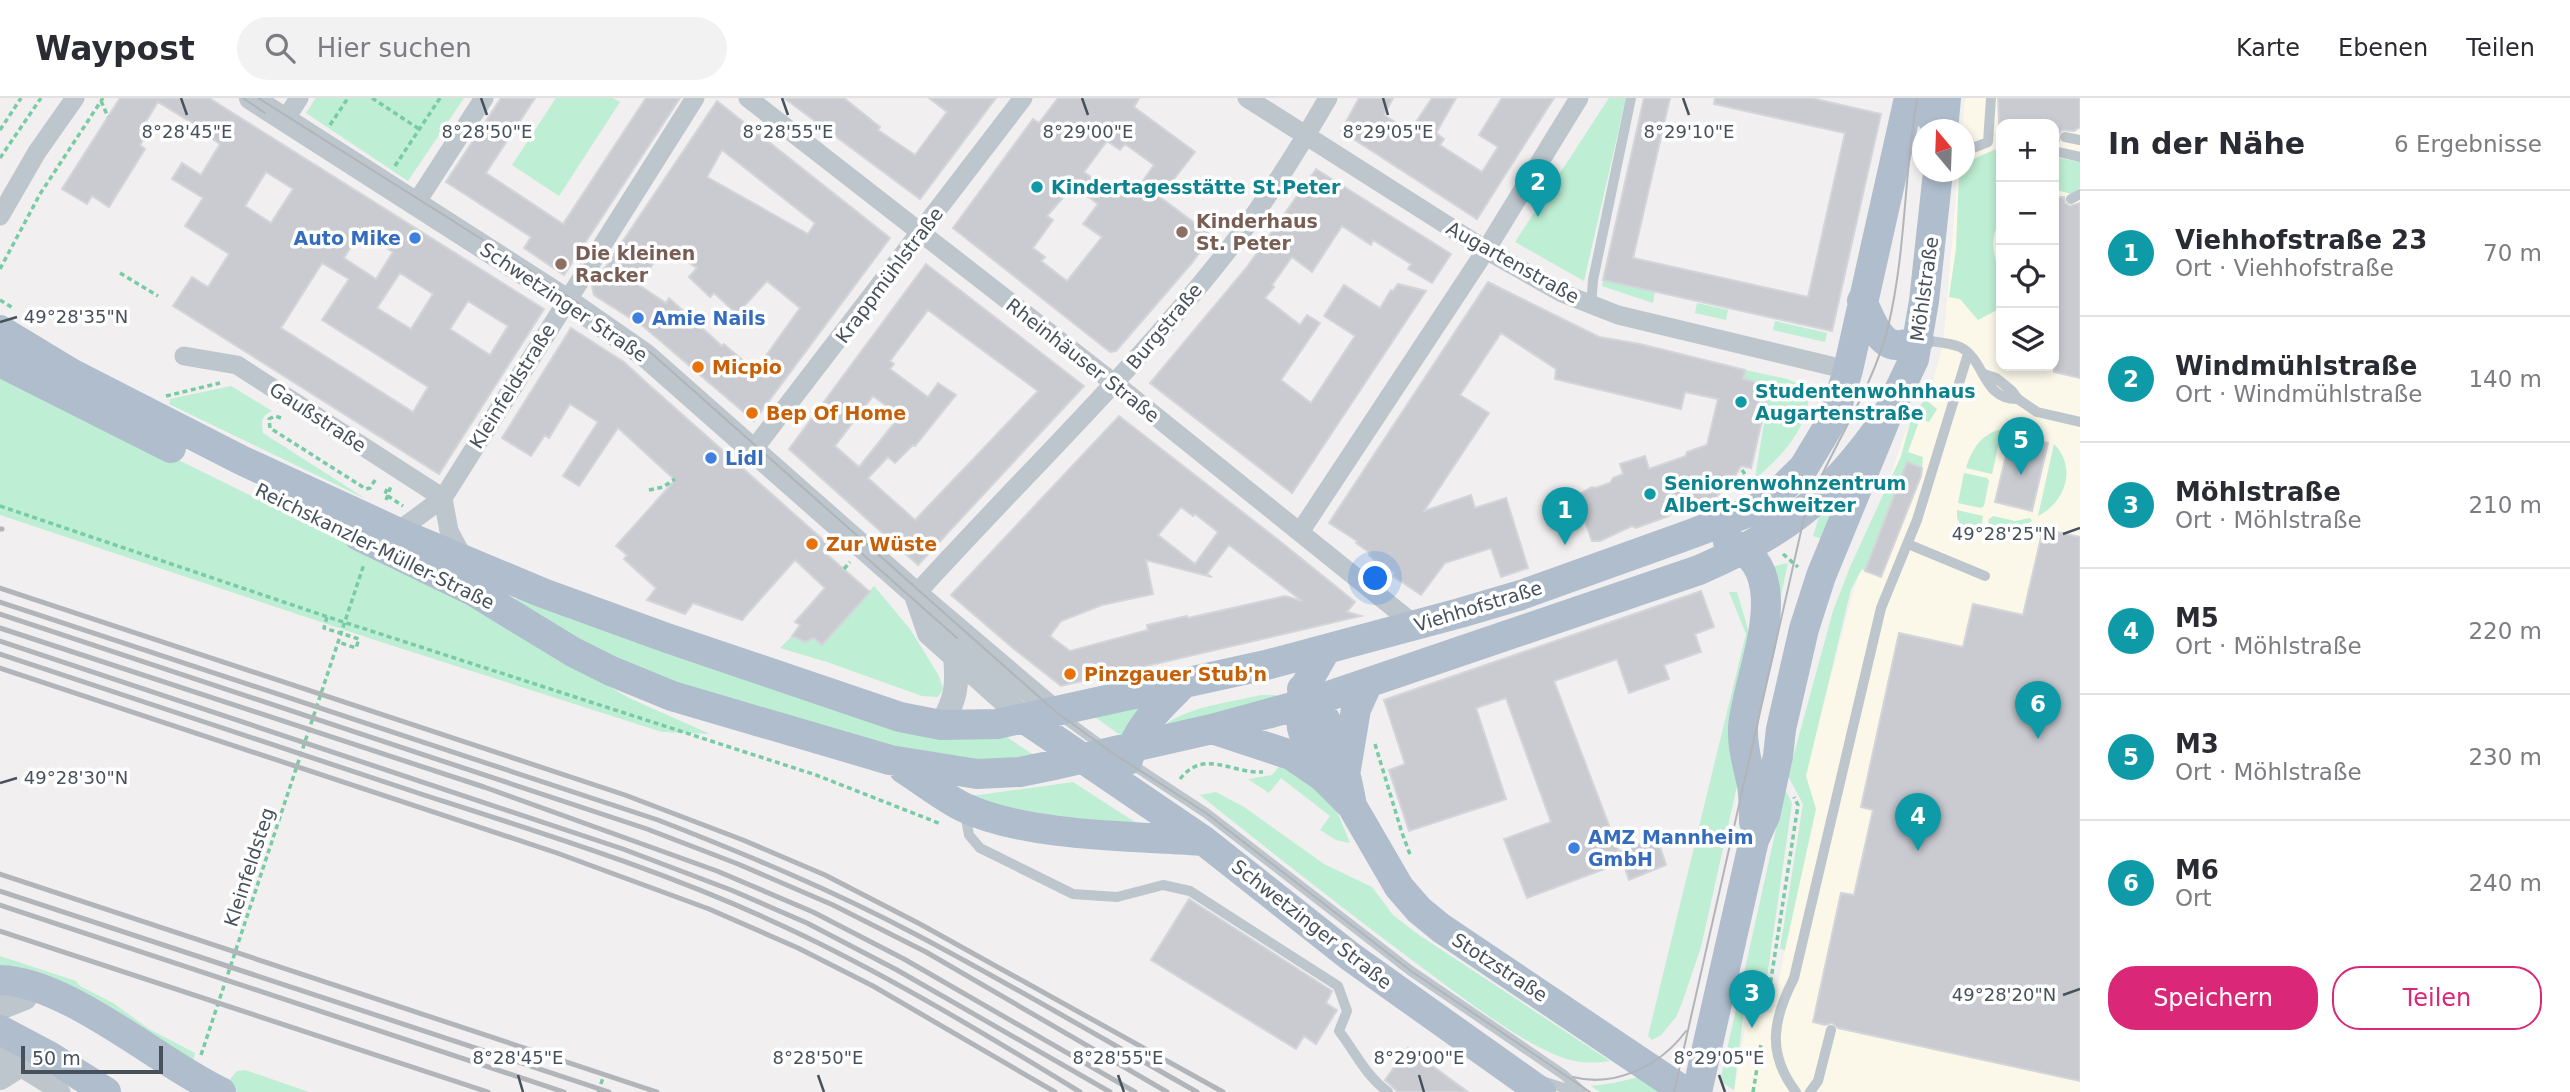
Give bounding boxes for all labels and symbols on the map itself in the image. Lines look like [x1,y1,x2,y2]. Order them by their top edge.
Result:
north arrow [1912,119,1975,182]
text: 8°28'45"E [142,121,232,142]
text: 8°28'50"E [442,121,532,142]
text: 8°28'55"E [743,121,833,142]
text: 8°29'00"E [1043,121,1133,142]
text: 8°29'05"E [1343,121,1433,142]
text: 8°29'10"E [1644,121,1734,142]
pin: 2 [1515,159,1561,217]
place label: Kindertagesstätte St.Peter [1051,176,1341,198]
marker: Kindertagesstätte St.Peter [1029,179,1045,195]
street label: Krappmühlstraße [831,203,947,347]
place label: Kinderhaus St. Peter [1196,210,1318,254]
street label: Augartenstraße [1443,216,1583,308]
marker: Kinderhaus St. Peter [1174,224,1190,240]
place label: Auto Mike [294,227,401,249]
marker: Auto Mike [407,230,423,246]
street label: Möhlstraße [1906,235,1942,343]
street label: Schwetzinger Straße [476,238,652,366]
place label: Die kleinen Racker [575,242,695,286]
marker: Die kleinen Racker [553,256,569,272]
street label: Burgstraße [1122,279,1206,373]
street label: Rheinhäuser Straße [1002,293,1164,427]
text: 49°28'35"N [24,306,128,327]
place label: Amie Nails [652,307,766,329]
marker: Amie Nails [630,310,646,326]
street label: Kleinfeldstraße [465,320,559,452]
place label: Micpio [712,356,782,378]
marker: Micpio [690,359,706,375]
street label: Gaußstraße [266,378,370,456]
place label: Studentenwohnhaus Augartenstraße [1755,380,1976,424]
marker: Studentenwohnhaus Augartenstraße [1733,394,1749,410]
place label: Bep Of Home [766,402,906,424]
marker: Bep Of Home [744,405,760,421]
pin: 5 [1998,417,2044,475]
place label: Lidl [725,447,764,469]
marker: Lidl [703,450,719,466]
place label: Seniorenwohnzentrum Albert-Schweitzer [1664,472,1906,516]
street label: Reichskanzler-Müller-Straße [252,478,498,614]
marker: Seniorenwohnzentrum Albert-Schweitzer [1642,486,1658,502]
pin: 1 [1542,487,1588,545]
text: 49°28'25"N [1952,523,2056,544]
place label: Zur Wüste [826,533,937,555]
marker: Zur Wüste [804,536,820,552]
your location [1358,561,1392,595]
street label: Viehhofstraße [1411,576,1545,636]
place label: Pinzgauer Stub'n [1084,663,1267,685]
marker: Pinzgauer Stub'n [1062,666,1078,682]
pin: 6 [2015,681,2061,739]
text: 49°28'30"N [24,767,128,788]
pin: 4 [1895,793,1941,851]
street label: Kleinfeldsteg [219,805,279,929]
place label: AMZ Mannheim GmbH [1588,826,1754,870]
marker: AMZ Mannheim GmbH [1566,840,1582,856]
street label: Schwetzinger Straße [1228,855,1396,993]
street label: Stotzstraße [1448,928,1552,1006]
pin: 3 [1729,970,1775,1028]
text: 49°28'20"N [1952,984,2056,1005]
scale bar [21,1043,163,1075]
text: 8°28'45"E [473,1047,563,1068]
text: 8°28'50"E [773,1047,863,1068]
text: 8°28'55"E [1073,1047,1163,1068]
text: 8°29'00"E [1374,1047,1464,1068]
text: 8°29'05"E [1674,1047,1764,1068]

